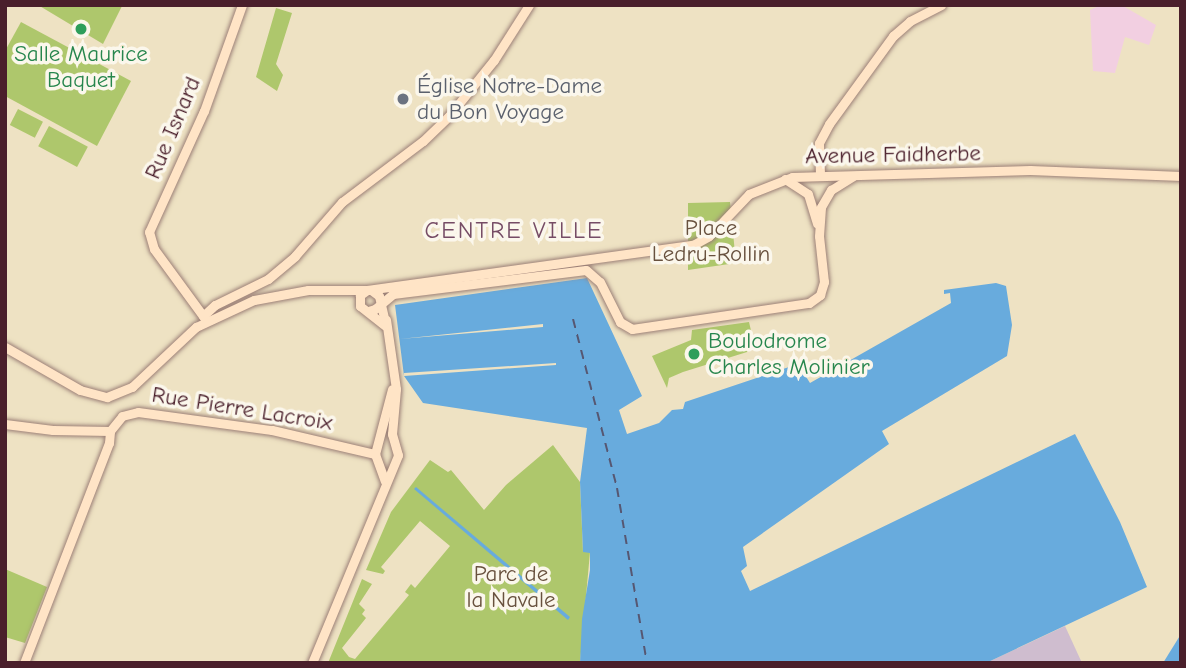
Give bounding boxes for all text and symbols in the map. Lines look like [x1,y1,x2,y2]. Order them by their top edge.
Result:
marker: Salle Maurice Baquet [73,21,89,37]
place label: Salle Maurice Baquet [14,40,148,94]
place label: Église Notre-Dame du Bon Voyage [417,72,602,126]
street label: Rue Isnard [139,73,207,183]
marker: Église Notre-Dame du Bon Voyage [395,91,411,107]
street label: Avenue Faidherbe [805,140,981,170]
park label: Place Ledru-Rollin [652,214,770,268]
district label: CENTRE VILLE [426,217,602,245]
place label: Boulodrome Charles Molinier [708,327,870,381]
marker: Boulodrome Charles Molinier [686,346,702,362]
street label: Rue Pierre Lacroix [150,381,334,437]
park label: Parc de la Navale [466,560,556,614]

